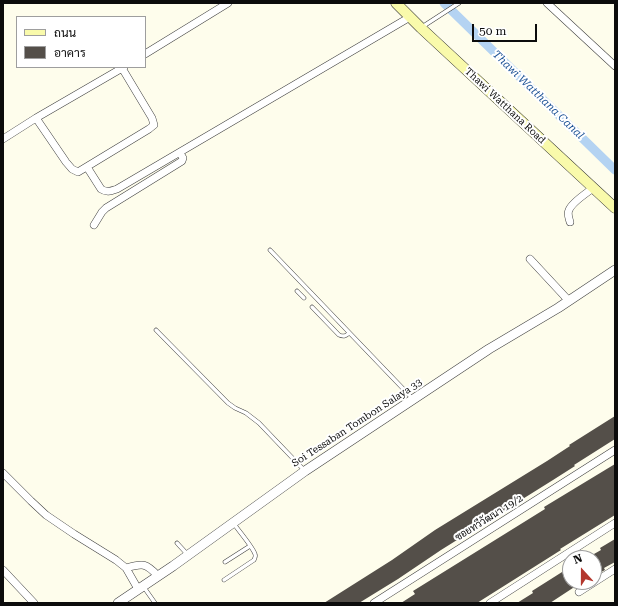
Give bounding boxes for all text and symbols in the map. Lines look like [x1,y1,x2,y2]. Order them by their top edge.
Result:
legend [16,16,146,68]
scale bar [474,16,539,42]
text: 50 m [479,24,506,38]
text: ถนน [54,26,76,40]
text: อาคาร [54,46,86,60]
water label: Thawi Watthana Canal [490,48,586,142]
street label: Thawi Watthana Road [462,66,548,146]
street label: Soi Tessaban Tombon Salaya 33 [290,376,424,470]
street label: ซอยทวีวัฒนา 19/2 [453,492,525,544]
north arrow [562,550,602,590]
text: N [572,552,584,567]

